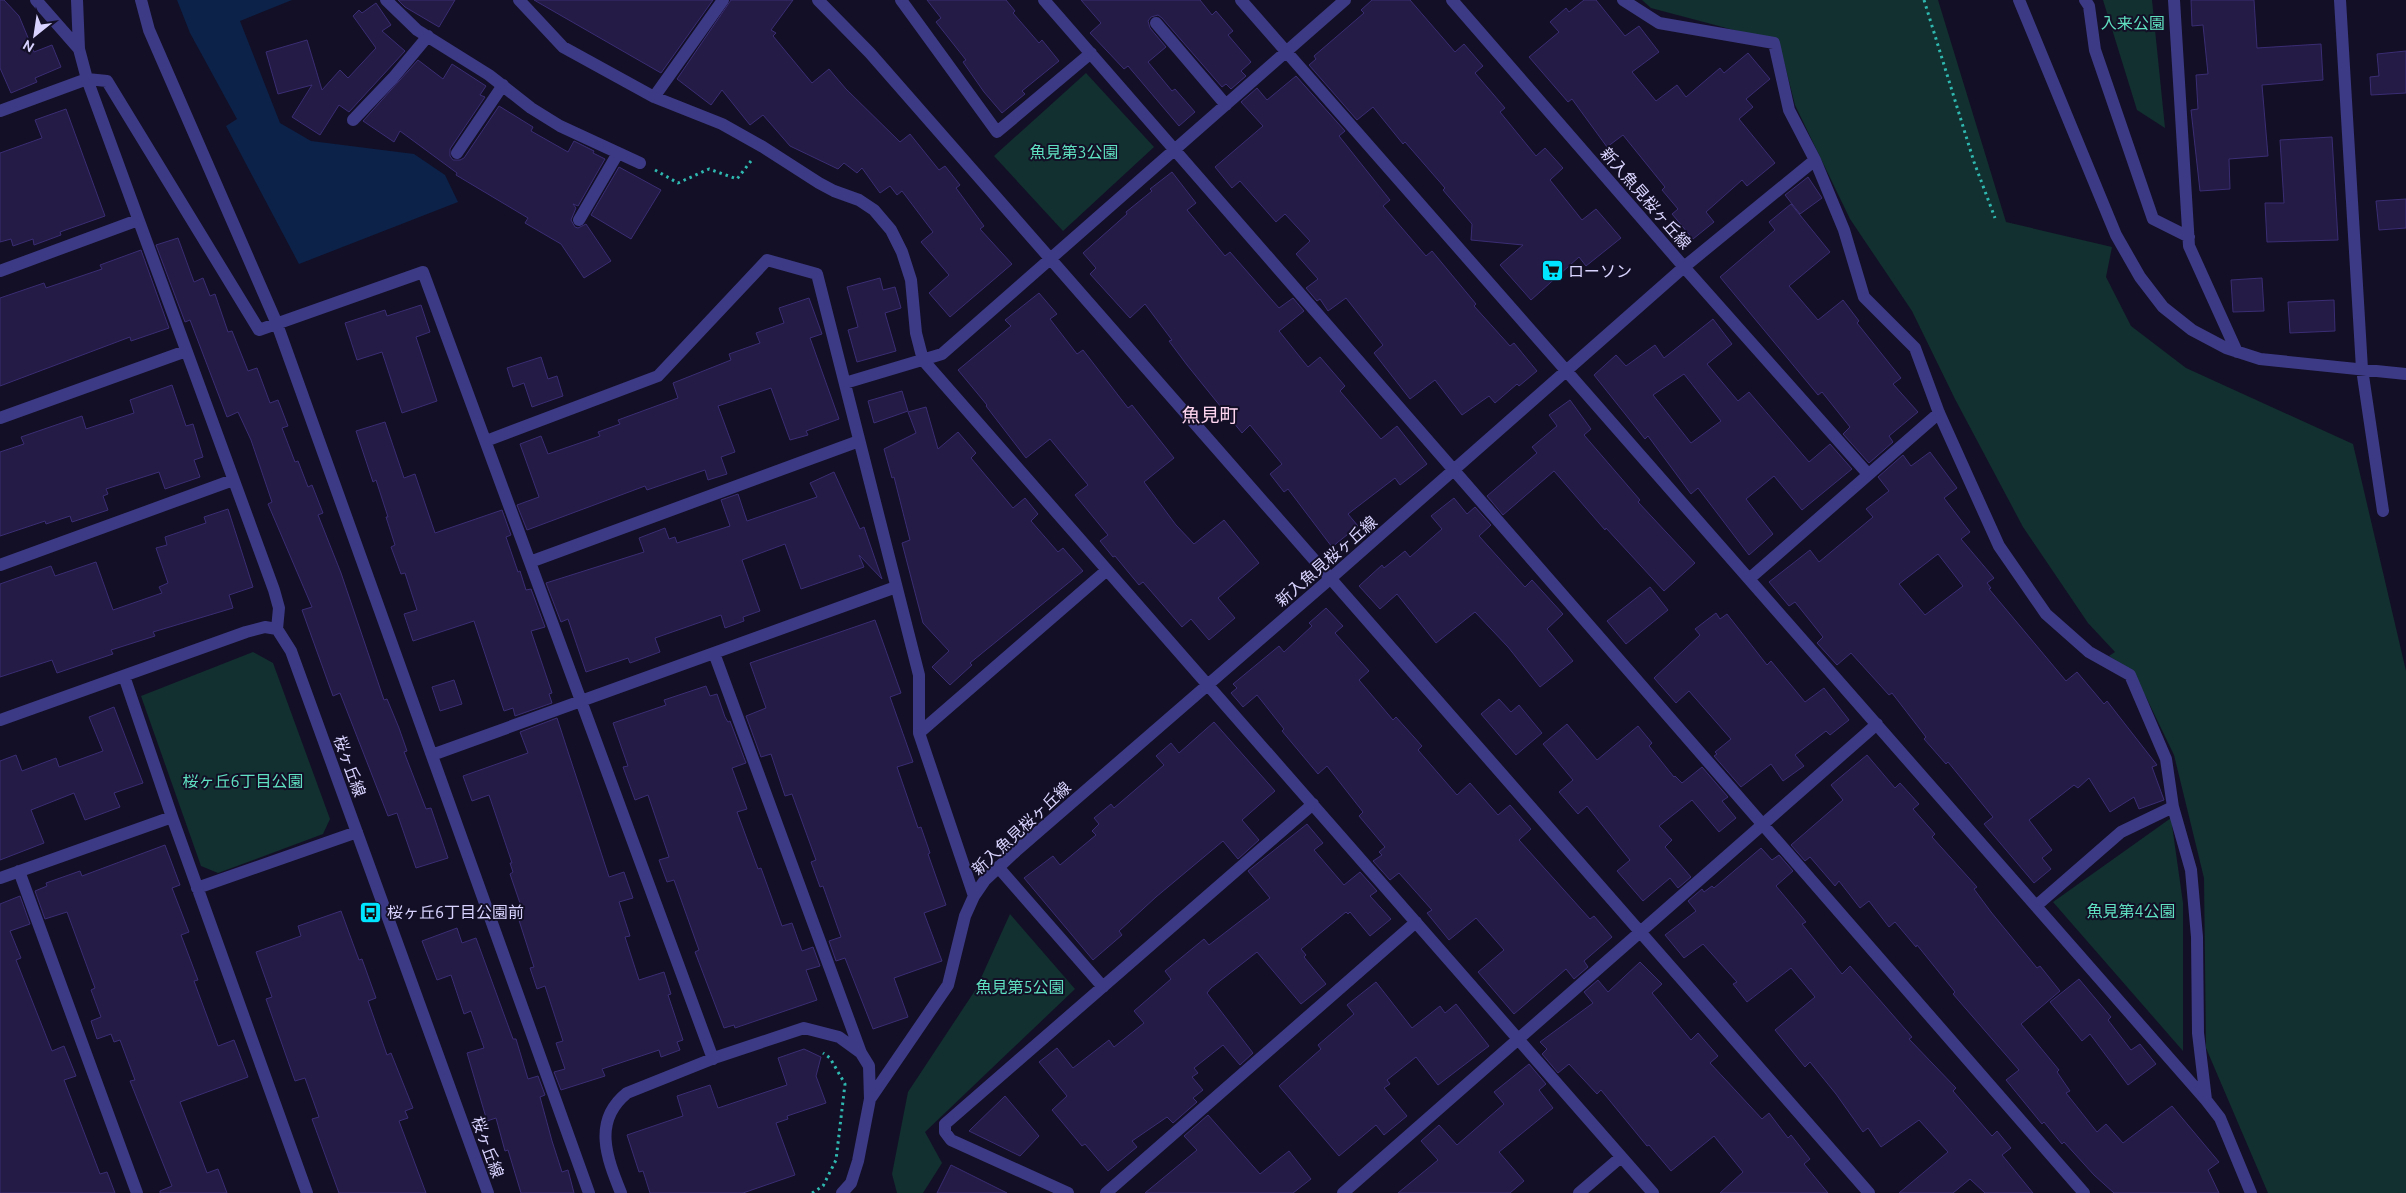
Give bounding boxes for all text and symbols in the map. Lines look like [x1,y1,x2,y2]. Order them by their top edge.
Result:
north arrow [10,10,60,60]
park label: 入来公園 [2101,14,2165,32]
text: N [20,37,37,56]
park label: 魚見第3公園 [1029,143,1119,161]
street label: 新入魚見桜ヶ丘線 [1597,144,1695,252]
supermarket icon: ローソン [1540,259,1564,283]
place label: ローソン [1568,262,1632,280]
district label: 魚見町 [1181,404,1239,426]
street label: 新入魚見桜ヶ丘線 [1272,512,1380,610]
street label: 桜ヶ丘線 [331,733,369,799]
park label: 桜ヶ丘6丁目公園 [182,772,304,790]
street label: 新入魚見桜ヶ丘線 [968,778,1074,878]
bus stop icon: 桜ヶ丘6丁目公園前 [359,900,383,924]
park label: 魚見第4公園 [2086,902,2176,920]
place label: 桜ヶ丘6丁目公園前 [387,903,524,921]
park label: 魚見第5公園 [975,978,1065,996]
street label: 桜ヶ丘線 [469,1114,507,1180]

